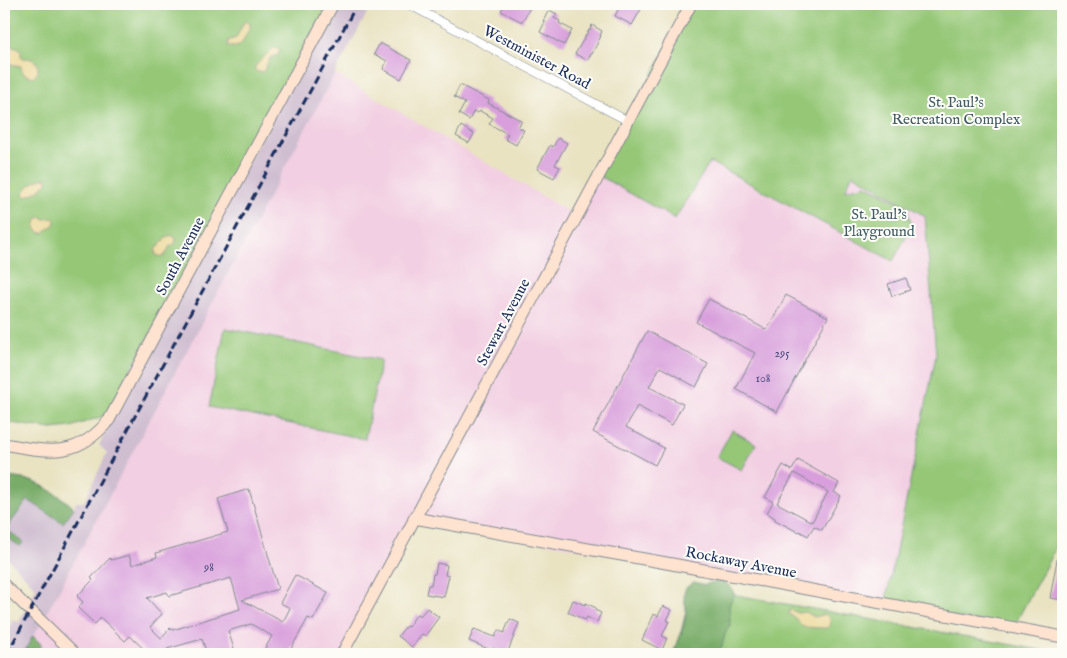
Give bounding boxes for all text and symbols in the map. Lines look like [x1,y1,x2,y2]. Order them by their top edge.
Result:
street label: Westminister Road [480,21,594,94]
park label: St. Paul's Recreation Complex [892,93,1021,129]
park label: St. Paul's Playground [843,205,916,241]
street label: South Avenue [152,214,209,299]
street label: Stewart Avenue [473,275,534,369]
house number: 295 [774,346,790,361]
house number: 108 [755,371,771,386]
street label: Rockaway Avenue [684,542,798,583]
house number: 98 [203,560,214,575]

